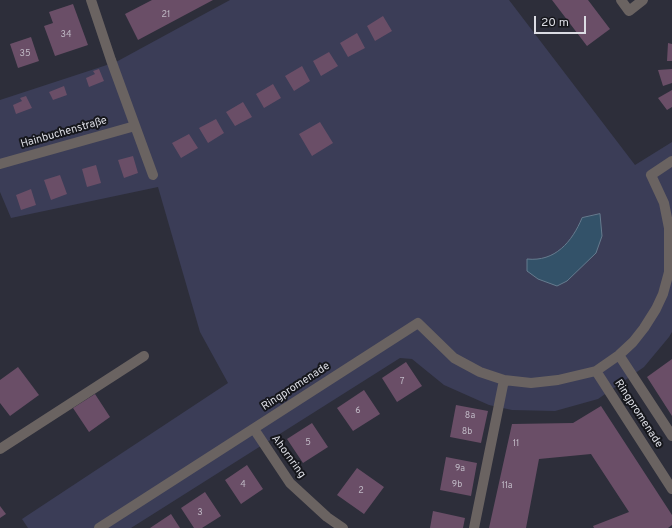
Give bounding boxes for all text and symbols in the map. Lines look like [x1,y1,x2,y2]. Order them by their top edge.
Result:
scale bar [536,8,588,34]
house number: 21 [162,10,170,20]
text: 20 m [541,15,569,31]
house number: 34 [60,30,72,40]
house number: 35 [19,49,31,59]
street label: Hainbuchenstraße [19,114,109,152]
street label: Ringpromenade [259,360,333,414]
house number: 7 [400,377,404,387]
street label: Ringpromenade [611,377,665,451]
house number: 6 [355,406,361,416]
house number: 8a [465,411,475,421]
house number: 8b [462,427,472,437]
street label: Ahornring [268,433,308,481]
house number: 5 [305,438,311,448]
house number: 11 [513,439,519,449]
house number: 9a [455,464,465,474]
house number: 4 [240,480,246,490]
house number: 9b [452,480,462,490]
house number: 11a [501,481,513,491]
house number: 2 [358,486,364,496]
house number: 3 [197,508,203,518]

